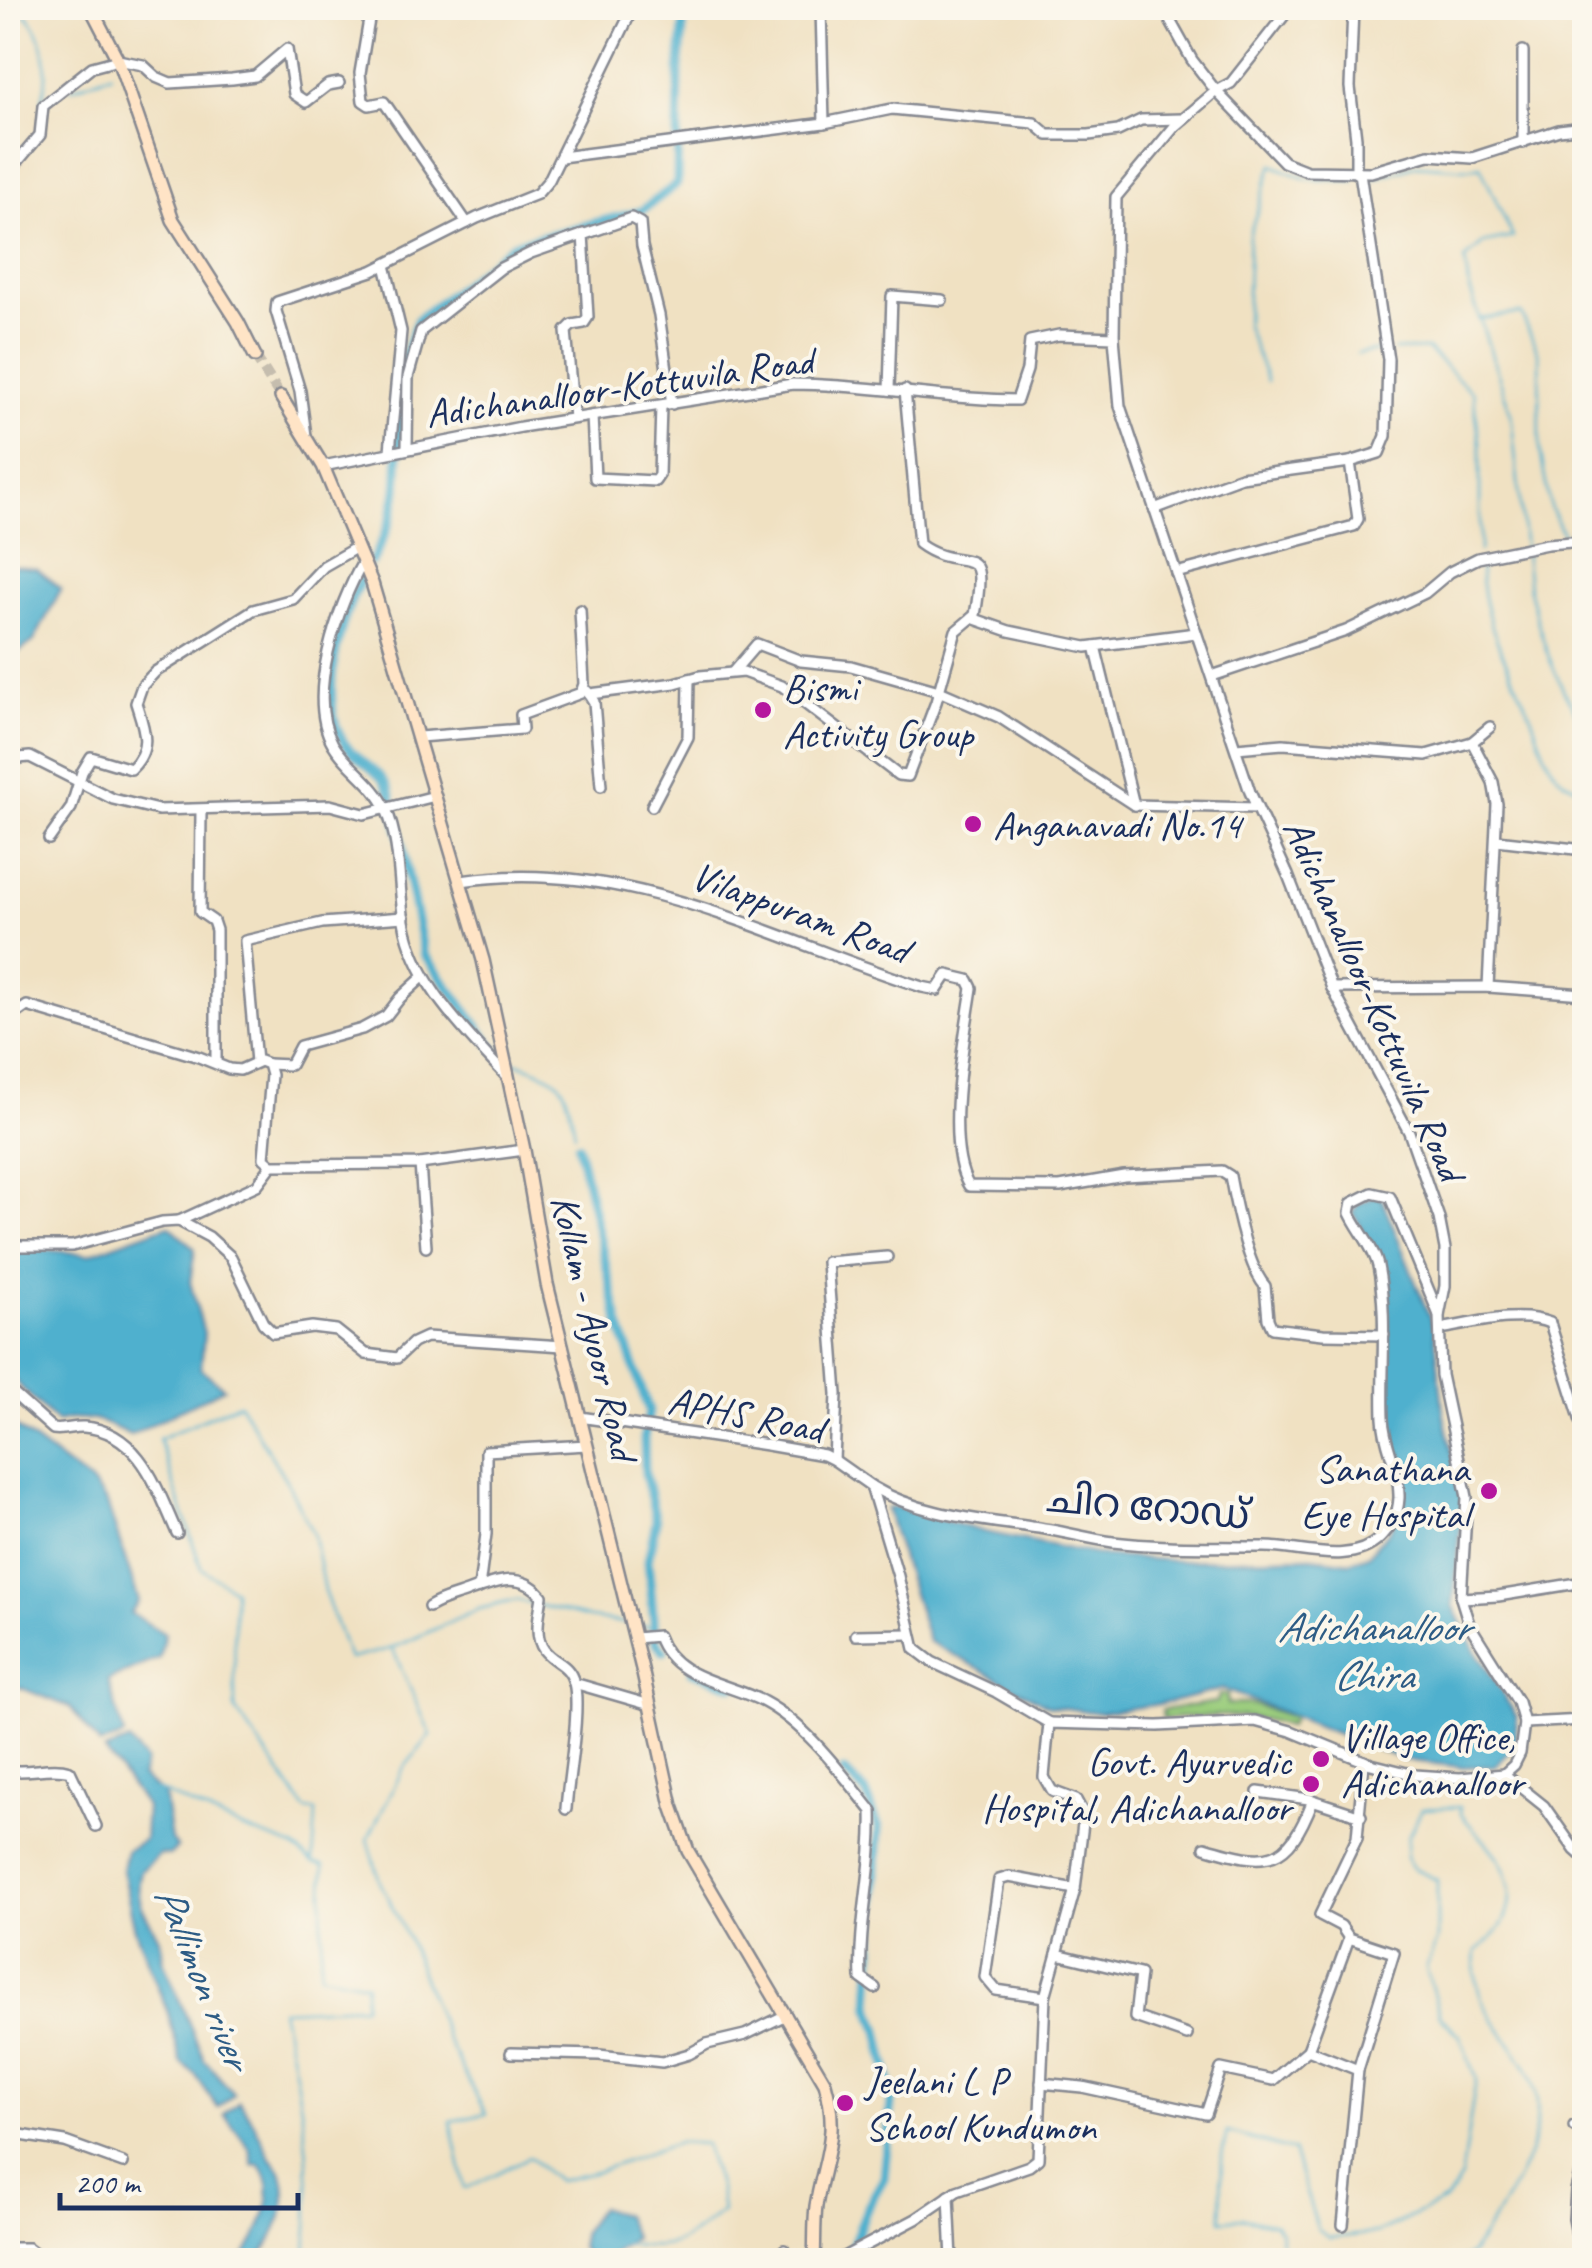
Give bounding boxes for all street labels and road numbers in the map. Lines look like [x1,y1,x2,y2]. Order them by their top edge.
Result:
street label: Adichanalloor-Kottuvila Road [422,334,822,439]
street label: Adichanalloor-Kottuvila Road [1272,811,1479,1194]
street label: Vilappuram Road [685,850,921,977]
street label: Kollam - Ayoor Road [539,1190,650,1470]
street label: APHS Road [664,1375,834,1456]
street label: ചിറ റോഡ് [1045,1473,1254,1541]

